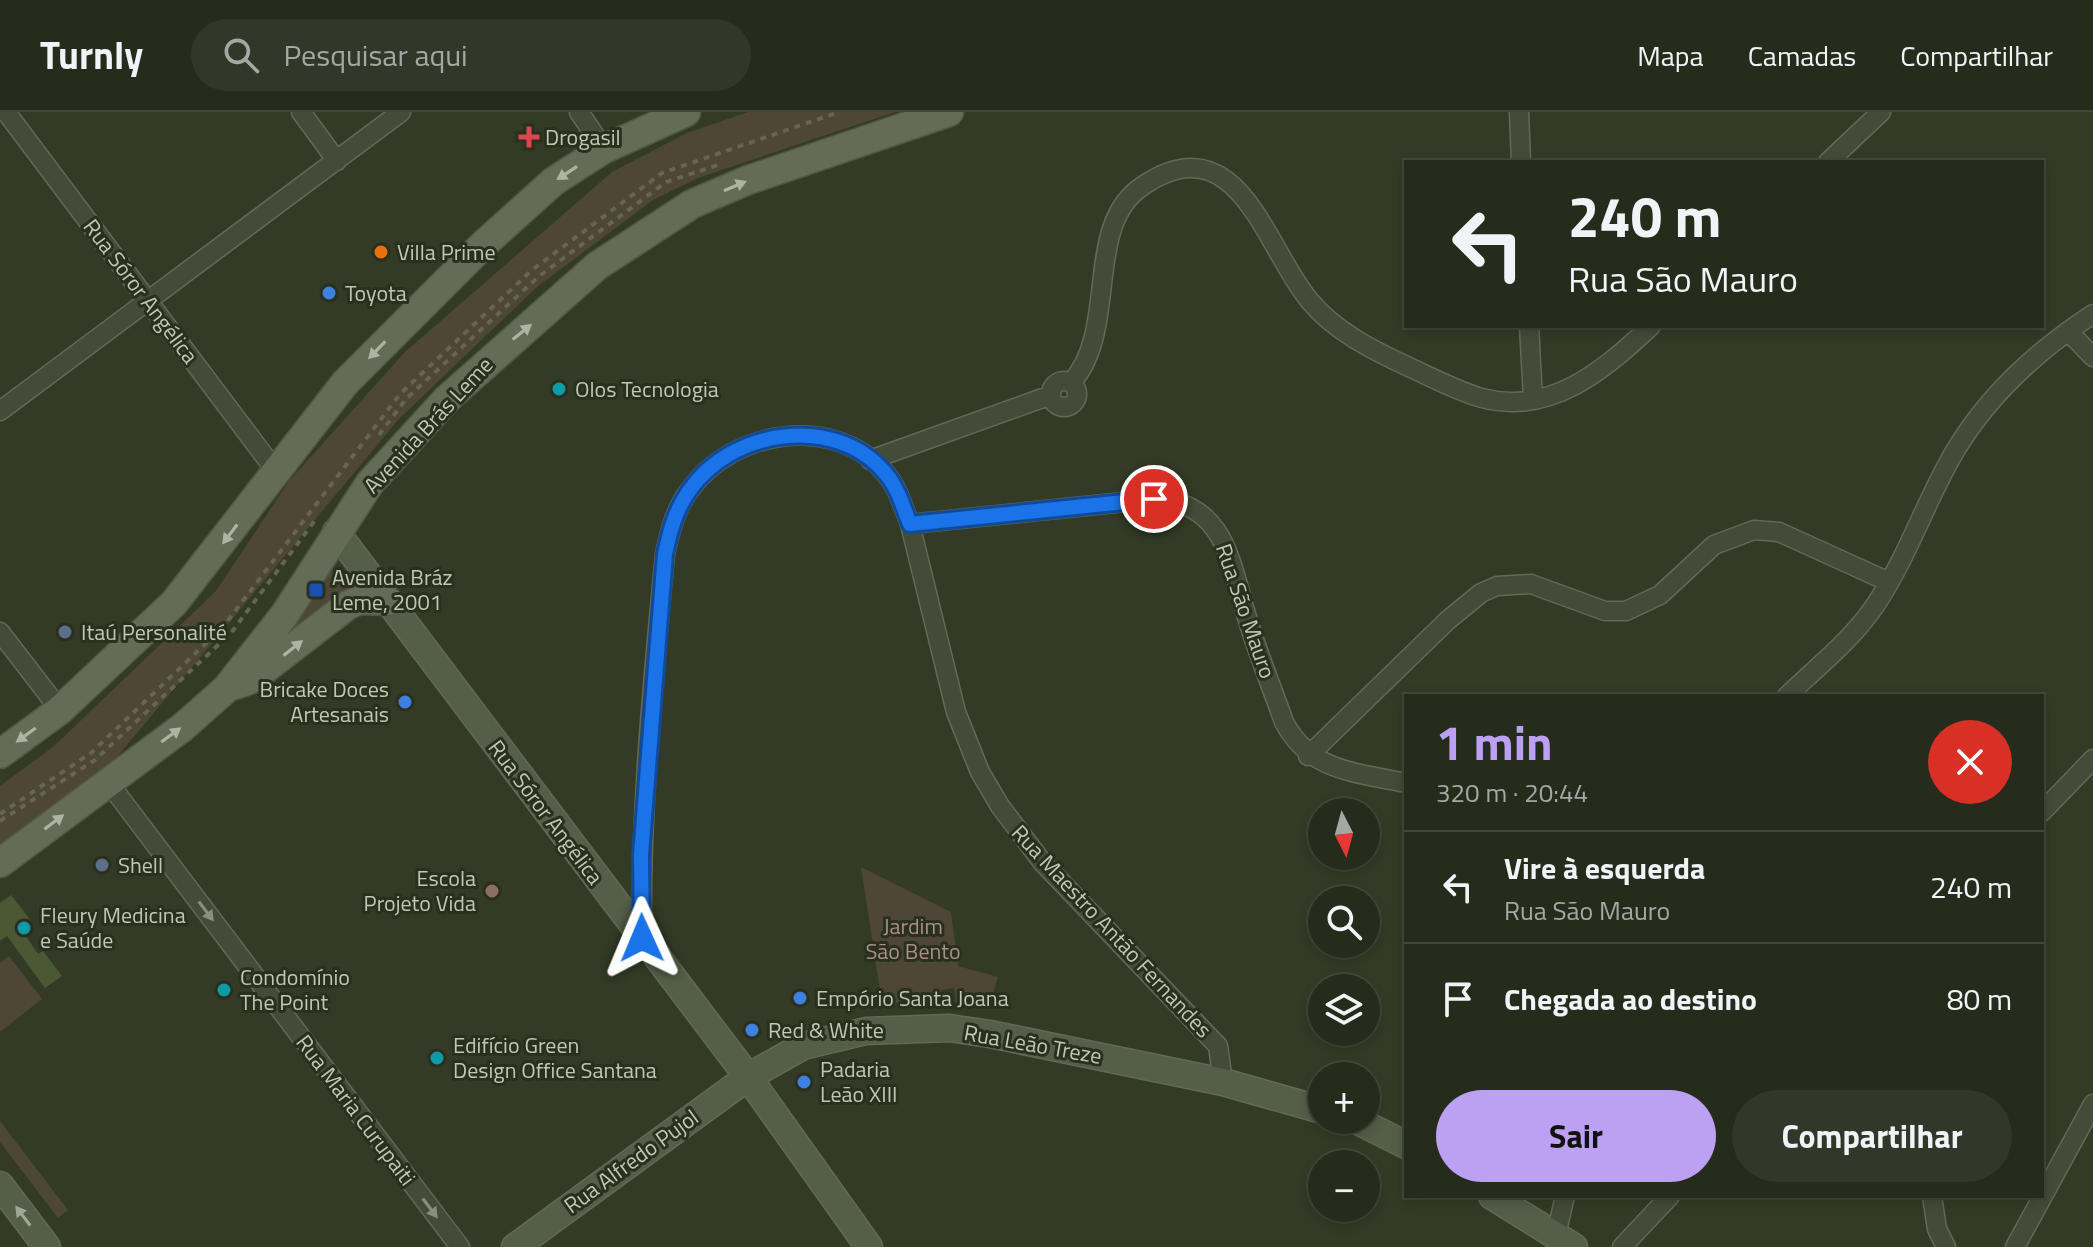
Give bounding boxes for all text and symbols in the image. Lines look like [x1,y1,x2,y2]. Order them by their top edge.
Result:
search box [191,19,751,91]
text: Turnly [40,26,143,84]
text: Pesquisar aqui [283,32,468,78]
icon: search [219,33,263,77]
text: Mapa [1637,34,1704,77]
text: Camadas [1748,34,1856,77]
text: Compartilhar [1900,34,2053,77]
place label: Drogasil [545,120,621,154]
marker: Drogasil [520,128,538,146]
one-way arrow [556,165,578,179]
text: 240 m [1568,174,1721,259]
one-way arrow [723,179,746,193]
icon: left [1436,192,1540,296]
street label: Rua Sóror Angélica [75,211,207,371]
place label: Villa Prime [397,235,496,269]
marker: Villa Prime [372,243,390,261]
text: Rua São Mauro [1568,251,1798,306]
place label: Toyota [345,276,407,310]
marker: Toyota [320,284,338,302]
one-way arrow [511,324,531,341]
one-way arrow [369,340,387,359]
street label: Avenida Brás Leme [355,349,501,501]
place label: Olos Tecnologia [575,372,719,406]
marker: Olos Tecnologia [550,380,568,398]
pin [1120,465,1188,533]
icon: arrive [1132,477,1176,521]
one-way arrow [223,523,239,544]
street label: Rua São Mauro [1207,539,1285,683]
place label: Avenida Bráz Leme, 2001 [332,560,453,619]
marker: Avenida Bráz Leme, 2001 [307,581,325,599]
place label: Itaú Personalité [81,615,227,649]
marker: Itaú Personalité [56,623,74,641]
one-way arrow [283,640,303,656]
place label: Bricake Doces Artesanais [260,672,389,731]
marker: Bricake Doces Artesanais [396,693,414,711]
text: 1 min [1436,706,1553,779]
button: close [1928,720,2012,804]
one-way arrow [15,726,36,742]
one-way arrow [161,728,181,744]
street label: Rua Sóror Angélica [480,732,612,892]
text: 320 m · 20:44 [1436,773,1588,812]
north arrow [1308,798,1380,870]
map controls [1308,798,1380,1222]
one-way arrow [44,815,64,831]
street label: Rua Maestro Antão Fernandes [1004,817,1220,1045]
text: Vire à esquerda [1504,845,1705,891]
place label: Shell [118,848,163,882]
marker: Shell [93,856,111,874]
place label: Escola Projeto Vida [364,861,476,920]
text: 240 m [1930,864,2012,910]
icon: left [1436,865,1480,909]
marker: Escola Projeto Vida [483,882,501,900]
button: search [1308,886,1380,958]
text: Rua São Mauro [1504,891,1670,930]
position arrow [600,896,684,980]
place label: Fleury Medicina e Saúde [40,898,186,957]
one-way arrow [198,901,214,921]
park label: Jardim São Bento [865,909,961,968]
marker: Fleury Medicina e Saúde [15,919,33,937]
place label: Condomínio The Point [240,960,350,1019]
button: layers [1308,974,1380,1046]
text: Chegada ao destino [1504,976,1757,1022]
text: 80 m [1947,976,2012,1022]
icon: arrive [1436,977,1480,1021]
marker: Condomínio The Point [215,981,233,999]
place label: Empório Santa Joana [816,981,1009,1015]
marker: Empório Santa Joana [791,989,809,1007]
place label: Red & White [768,1013,884,1047]
street label: Rua Leão Treze [961,1015,1105,1073]
marker: Red & White [743,1021,761,1039]
street label: Rua Maria Curupaiti [288,1027,424,1193]
place label: Edifício Green Design Office Santana [453,1028,657,1087]
marker: Edifício Green Design Office Santana [428,1049,446,1067]
place label: Padaria Leão XIII [820,1052,898,1111]
button: + [1308,1062,1380,1134]
marker: Padaria Leão XIII [795,1073,813,1091]
button: Sair [1436,1090,1716,1182]
button: Compartilhar [1732,1090,2012,1182]
street label: Rua Alfredo Pujol [557,1100,705,1222]
button: − [1308,1150,1380,1222]
one-way arrow [422,1198,438,1218]
one-way arrow [16,1206,32,1226]

